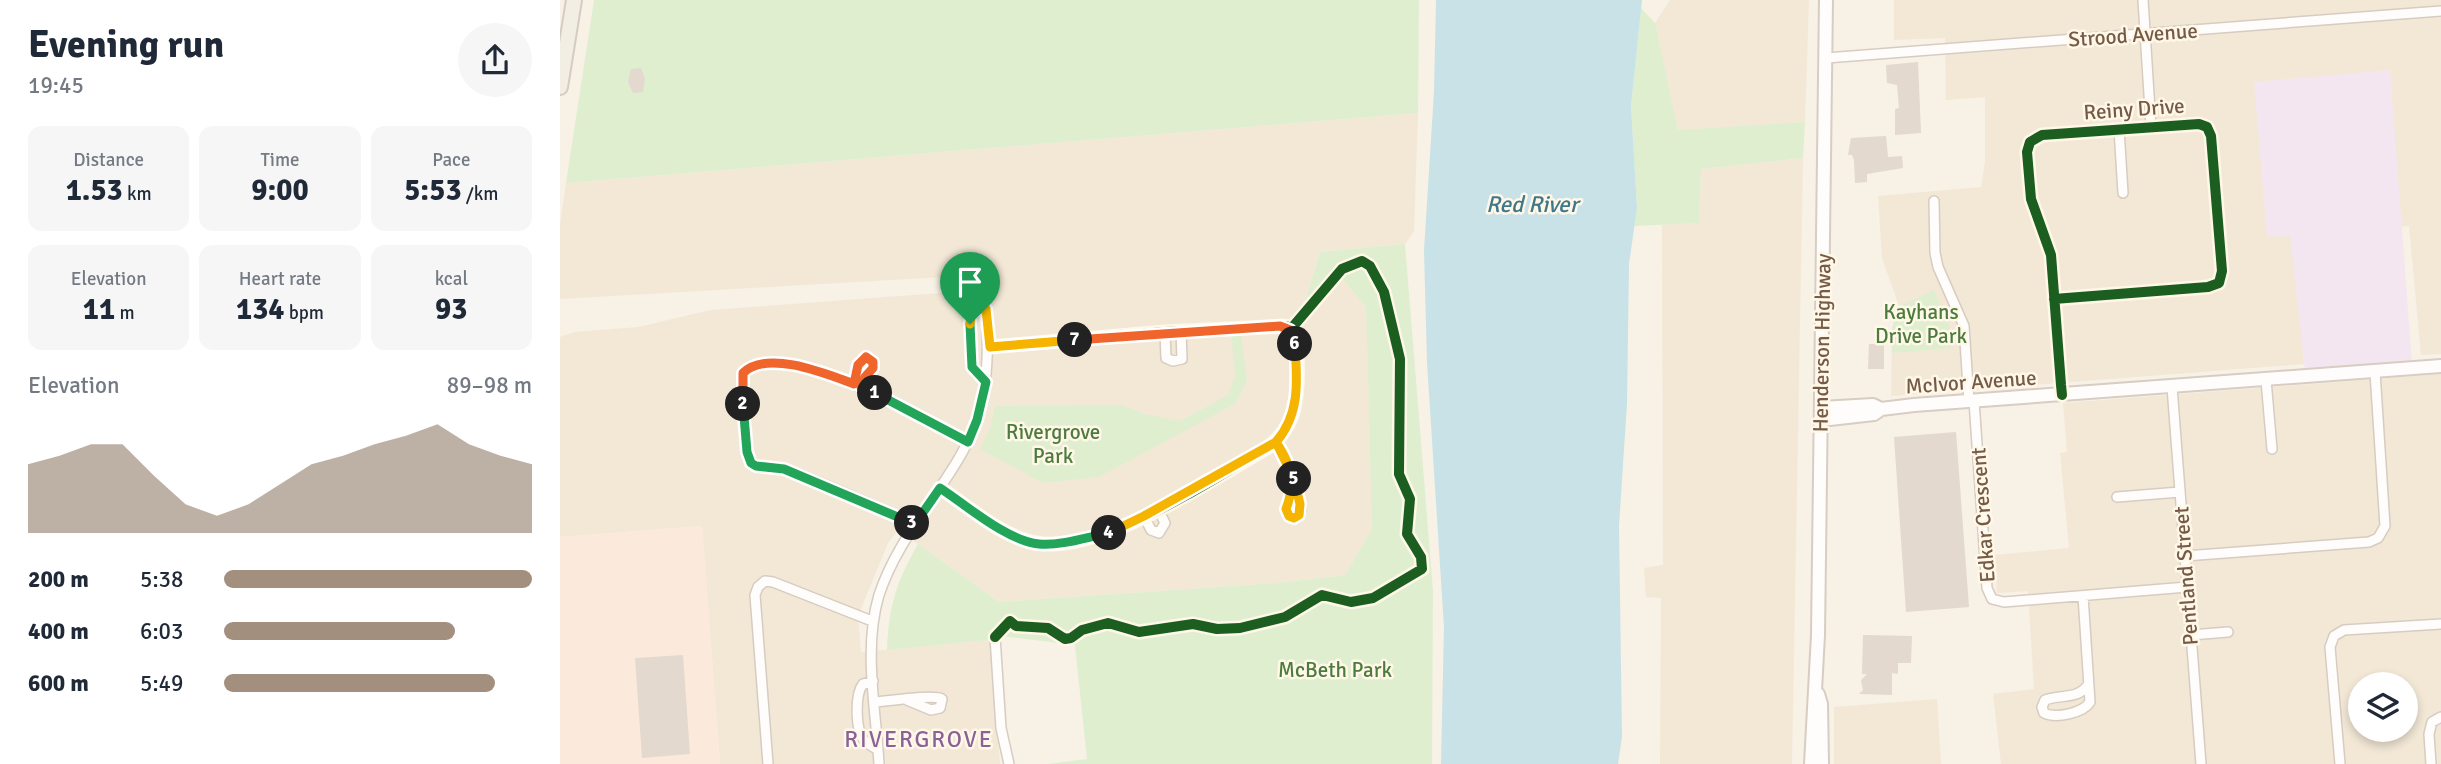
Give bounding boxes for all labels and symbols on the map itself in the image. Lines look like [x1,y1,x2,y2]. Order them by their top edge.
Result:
street label: Strood Avenue [2067,18,2199,52]
street label: Reiny Drive [2083,93,2185,125]
water label: Red River [1486,190,1582,219]
pin [940,252,1000,324]
street label: Henderson Highway [1807,253,1837,433]
park label: Kayhans Drive Park [1875,299,1967,349]
pin: 7 [1058,322,1092,358]
pin: 6 [1278,326,1312,362]
street label: McIvor Avenue [1905,364,2037,400]
pin: 1 [858,376,892,410]
pin: 2 [726,386,760,422]
park label: Rivergrove Park [1006,419,1100,469]
street label: Edkar Crescent [1965,447,2001,583]
pin: 5 [1276,462,1312,496]
pin: 3 [894,505,930,540]
street label: Pentland Street [2168,506,2204,646]
pin: 4 [1092,516,1126,550]
park label: McBeth Park [1278,657,1392,683]
district label: RIVERGROVE [844,725,994,754]

